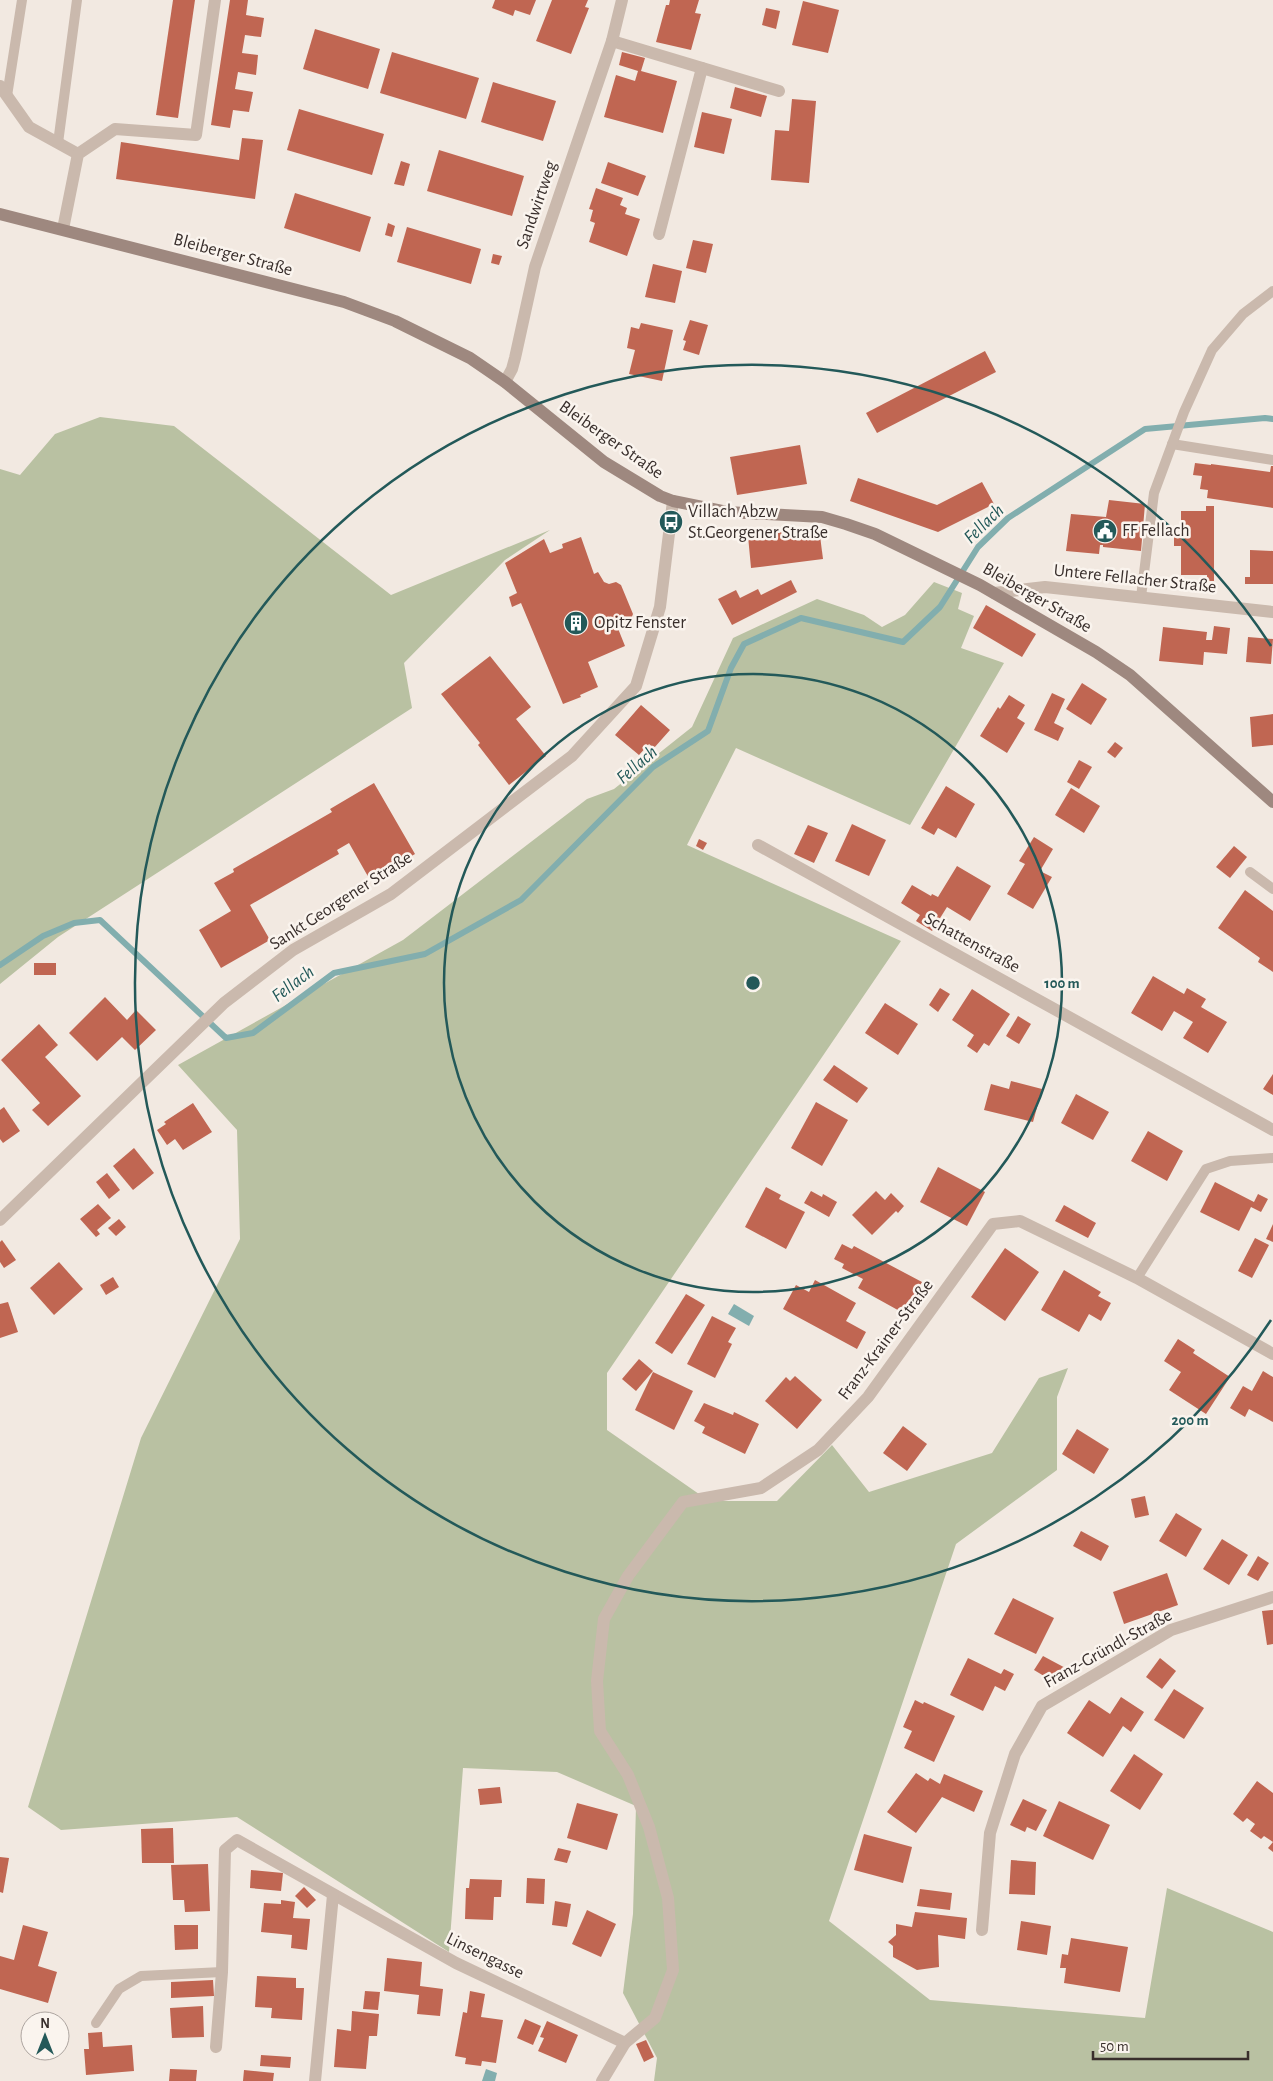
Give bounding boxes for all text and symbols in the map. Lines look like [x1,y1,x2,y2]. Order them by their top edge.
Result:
street label: Sandwirtweg [514,159,561,251]
street label: Bleiberger Straße [172,230,294,280]
street label: Bleiberger Straße [556,398,666,482]
water label: Fellach [960,501,1008,547]
place label: Villach Abzw St.Georgener Straße [688,503,828,542]
bus stop icon: Villach Abzw St.Georgener Straße [658,509,684,535]
public building icon: FF Fellach [1092,518,1118,544]
place label: FF Fellach [1122,522,1190,540]
street label: Bleiberger Straße [979,560,1095,636]
street label: Untere Fellacher Straße [1053,562,1217,596]
building icon: Opitz Fenster [563,610,589,636]
place label: Opitz Fenster [594,614,686,632]
water label: Fellach [613,742,661,788]
street label: Sankt Georgener Straße [267,848,415,954]
street label: Schattenstraße [921,909,1023,977]
water label: Fellach [268,962,318,1006]
centre of rings [744,974,762,992]
text: 100 m [1044,976,1080,991]
street label: Franz-Krainer-Straße [835,1277,937,1403]
text: 200 m [1171,1413,1209,1428]
street label: Franz-Gründl-Straße [1041,1606,1175,1692]
street label: Linsengasse [443,1930,527,1982]
north arrow [20,2011,70,2061]
text: N [40,2017,50,2031]
scale bar [1093,2028,1248,2060]
text: 50 m [1100,2039,1129,2054]

